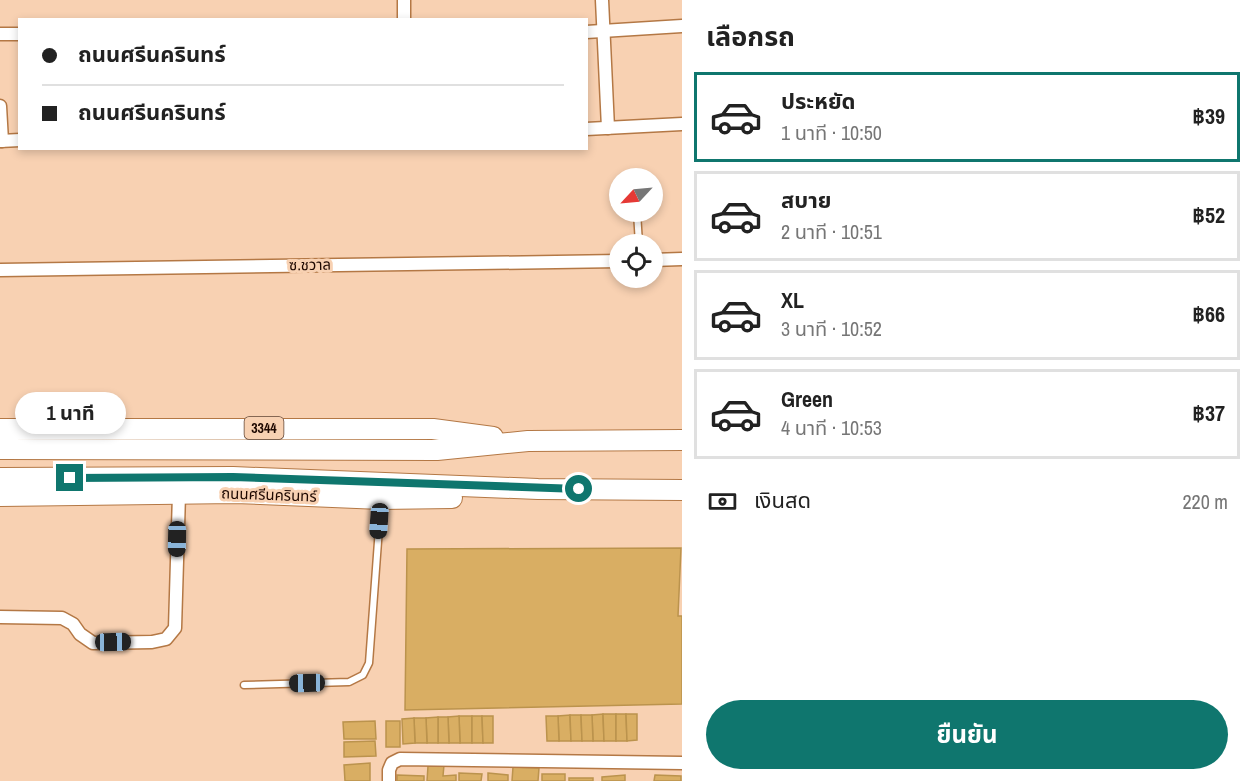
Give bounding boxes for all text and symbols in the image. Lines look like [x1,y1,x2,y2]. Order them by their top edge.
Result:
text: เลือกรถ [706,18,795,54]
text: ถนนศรีนครินทร์ [78,39,226,69]
text: ประหยัด [781,86,856,116]
icon: car [709,90,763,144]
text: ถนนศรีนครินทร์ [78,97,226,127]
text: ฿39 [1192,101,1225,131]
text: 1 นาที · 10:50 [781,119,882,146]
north arrow [609,168,663,222]
map controls [609,168,663,288]
text: สบาย [781,185,831,215]
icon: car [709,189,763,243]
text: ฿52 [1192,200,1225,230]
text: 2 นาที · 10:51 [781,218,882,245]
button: locate [609,234,663,288]
street label: ซ.ชวาล [289,254,331,275]
text: XL [781,285,804,315]
icon: car [709,288,763,342]
text: ฿66 [1192,299,1225,329]
text: 3 นาที · 10:52 [781,315,882,342]
text: Green [781,384,833,414]
icon: car [709,387,763,441]
callout: 1 นาที [14,391,125,433]
text: ฿37 [1192,398,1225,428]
text: 1 นาที [46,399,95,426]
text: 4 นาที · 10:53 [781,414,882,441]
road number: 3344 [244,417,284,439]
route end [56,464,83,491]
route start [565,475,592,502]
street label: ถนนศรีนครินทร์ [221,482,318,507]
icon: cash [706,485,739,518]
text: เงินสด [754,485,811,515]
text: 220 m [1182,488,1228,515]
car [369,502,389,540]
car [168,521,186,557]
car [95,633,131,651]
car [289,674,325,692]
button: ยืนยัน [706,700,1228,769]

